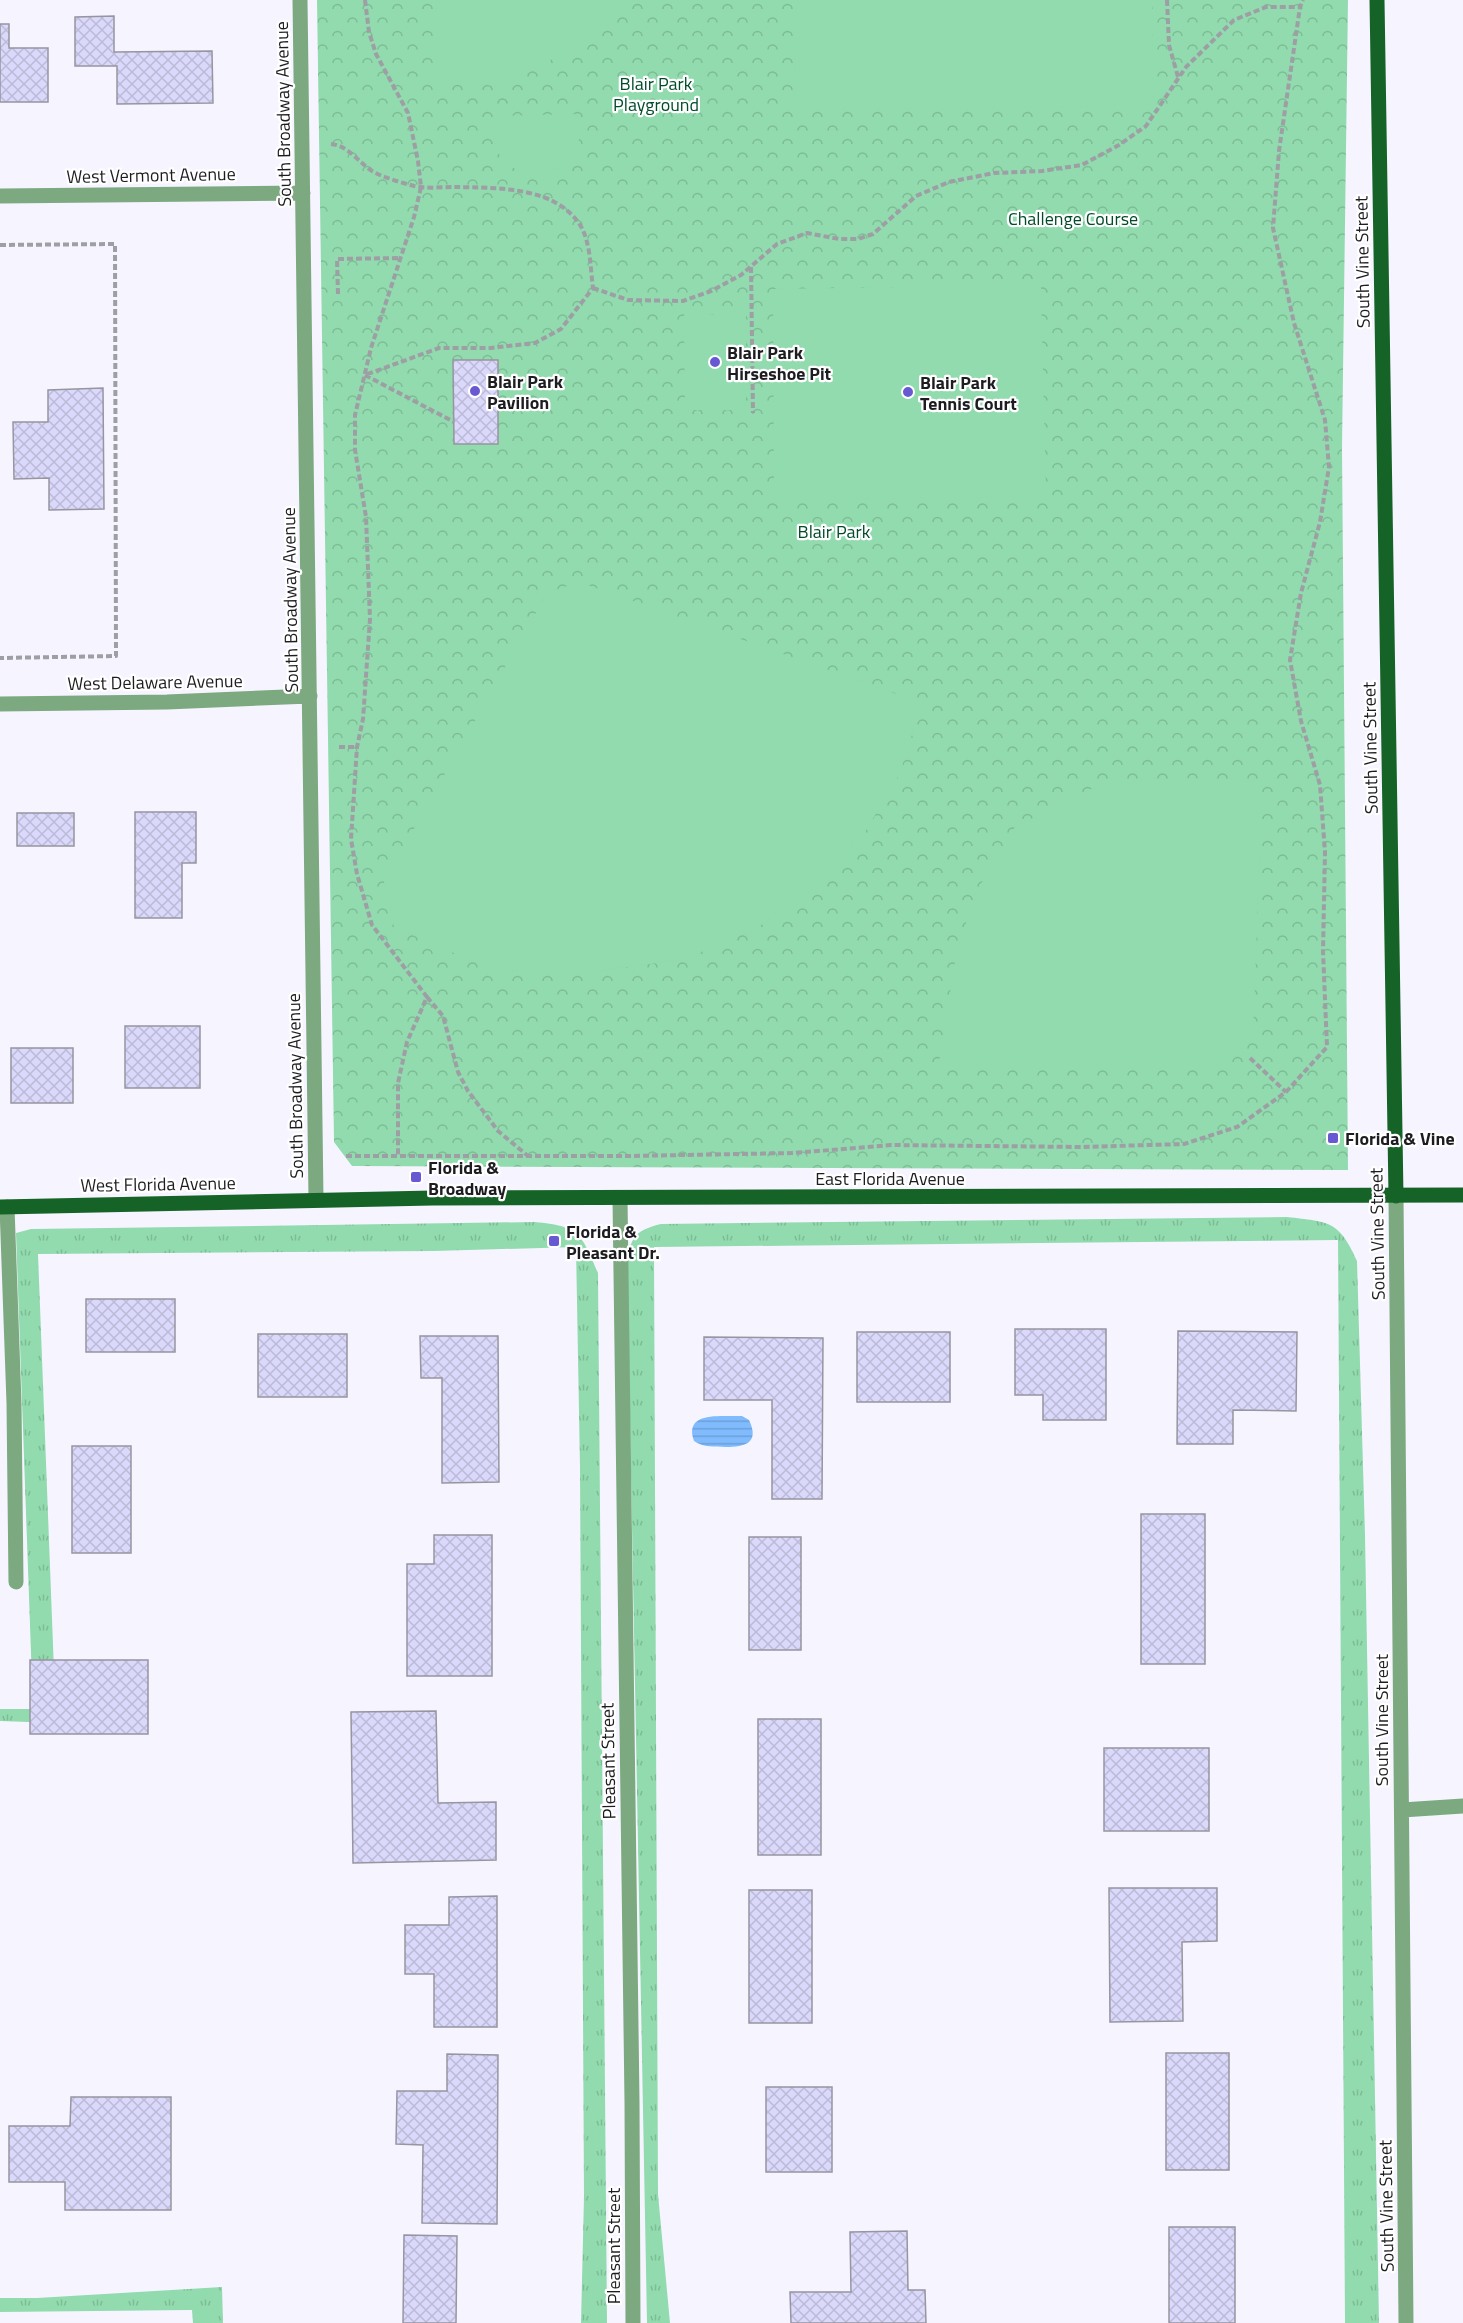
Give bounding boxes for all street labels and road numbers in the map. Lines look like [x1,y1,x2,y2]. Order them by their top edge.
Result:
street label: South Broadway Avenue [268,21,298,207]
street label: West Vermont Avenue [66,160,236,190]
street label: South Vine Street [1347,195,1377,328]
street label: South Broadway Avenue [275,507,305,693]
street label: West Delaware Avenue [67,667,243,697]
street label: South Vine Street [1355,681,1385,814]
street label: South Broadway Avenue [280,993,310,1179]
street label: East Florida Avenue [815,1165,965,1192]
street label: South Vine Street [1362,1167,1392,1300]
street label: West Florida Avenue [80,1169,236,1199]
street label: South Vine Street [1368,1653,1395,1786]
street label: Pleasant Street [593,1702,623,1820]
street label: South Vine Street [1371,2139,1401,2272]
street label: Pleasant Street [600,2187,627,2304]

